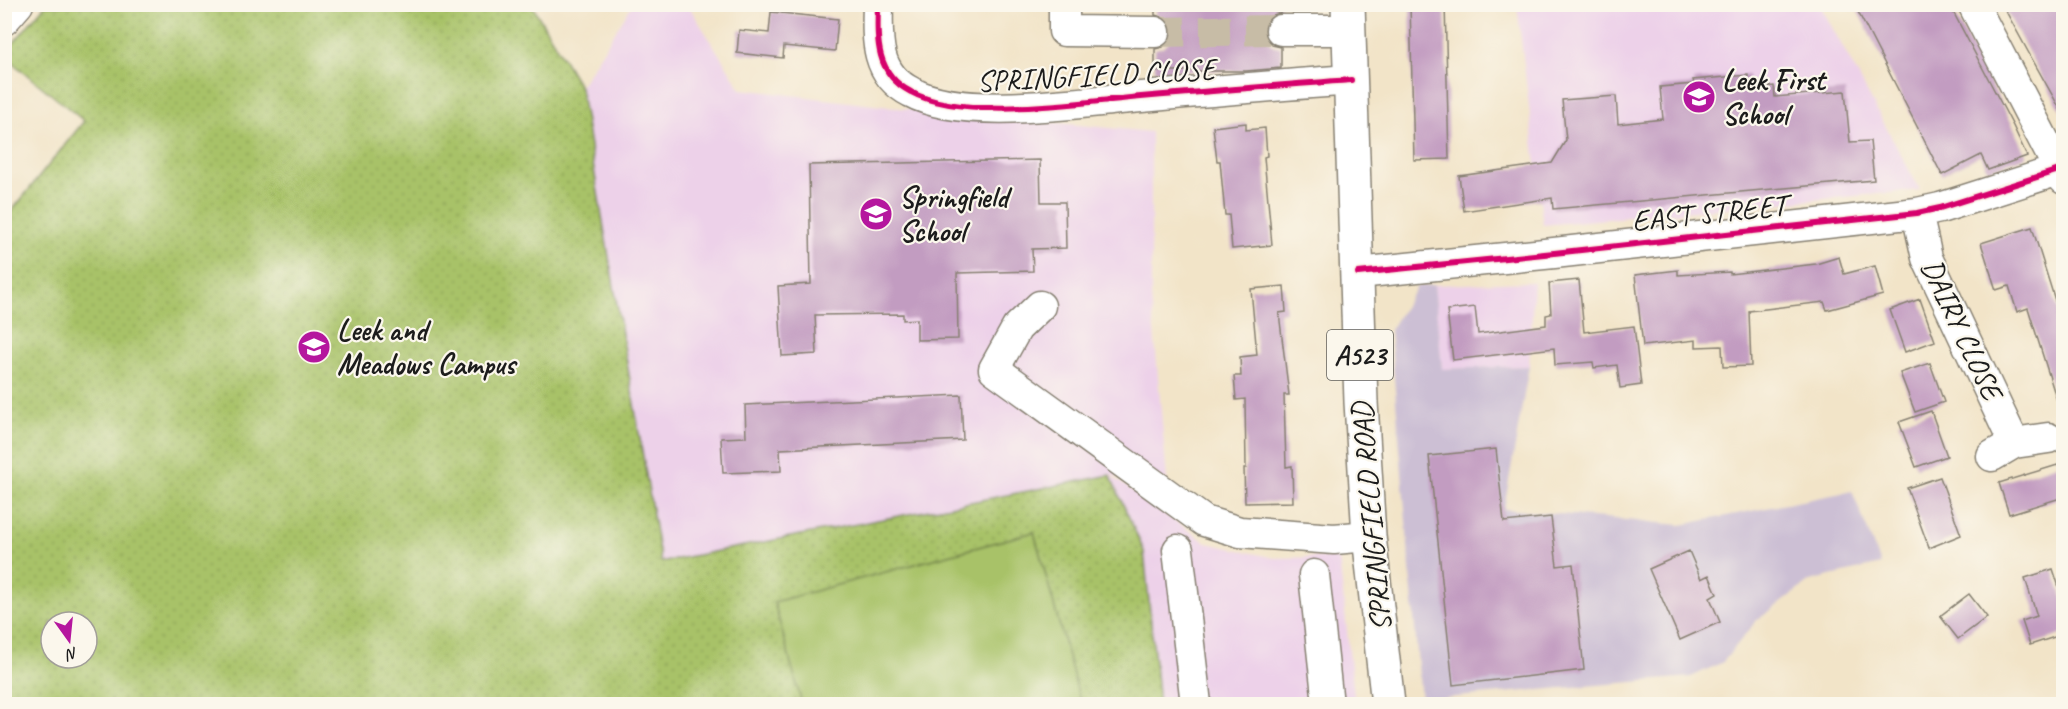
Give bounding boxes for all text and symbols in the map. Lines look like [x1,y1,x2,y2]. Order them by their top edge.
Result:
street label: SPRINGFIELD CLOSE [976,50,1220,100]
place label: Leek First School [1722,61,1828,133]
school or university icon: Leek First School [1681,79,1717,115]
place label: Springfield School [899,178,1013,250]
street label: EAST STREET [1630,185,1795,240]
school or university icon: Springfield School [858,196,894,232]
street label: DAIRY CLOSE [1913,253,2013,409]
place label: Leek and Meadows Campus [337,311,519,383]
school or university icon: Leek and Meadows Campus [296,329,332,365]
road number: A523 [1327,330,1393,380]
street label: SPRINGFIELD ROAD [1342,399,1400,633]
north arrow [39,610,99,670]
text: N [62,643,80,665]

